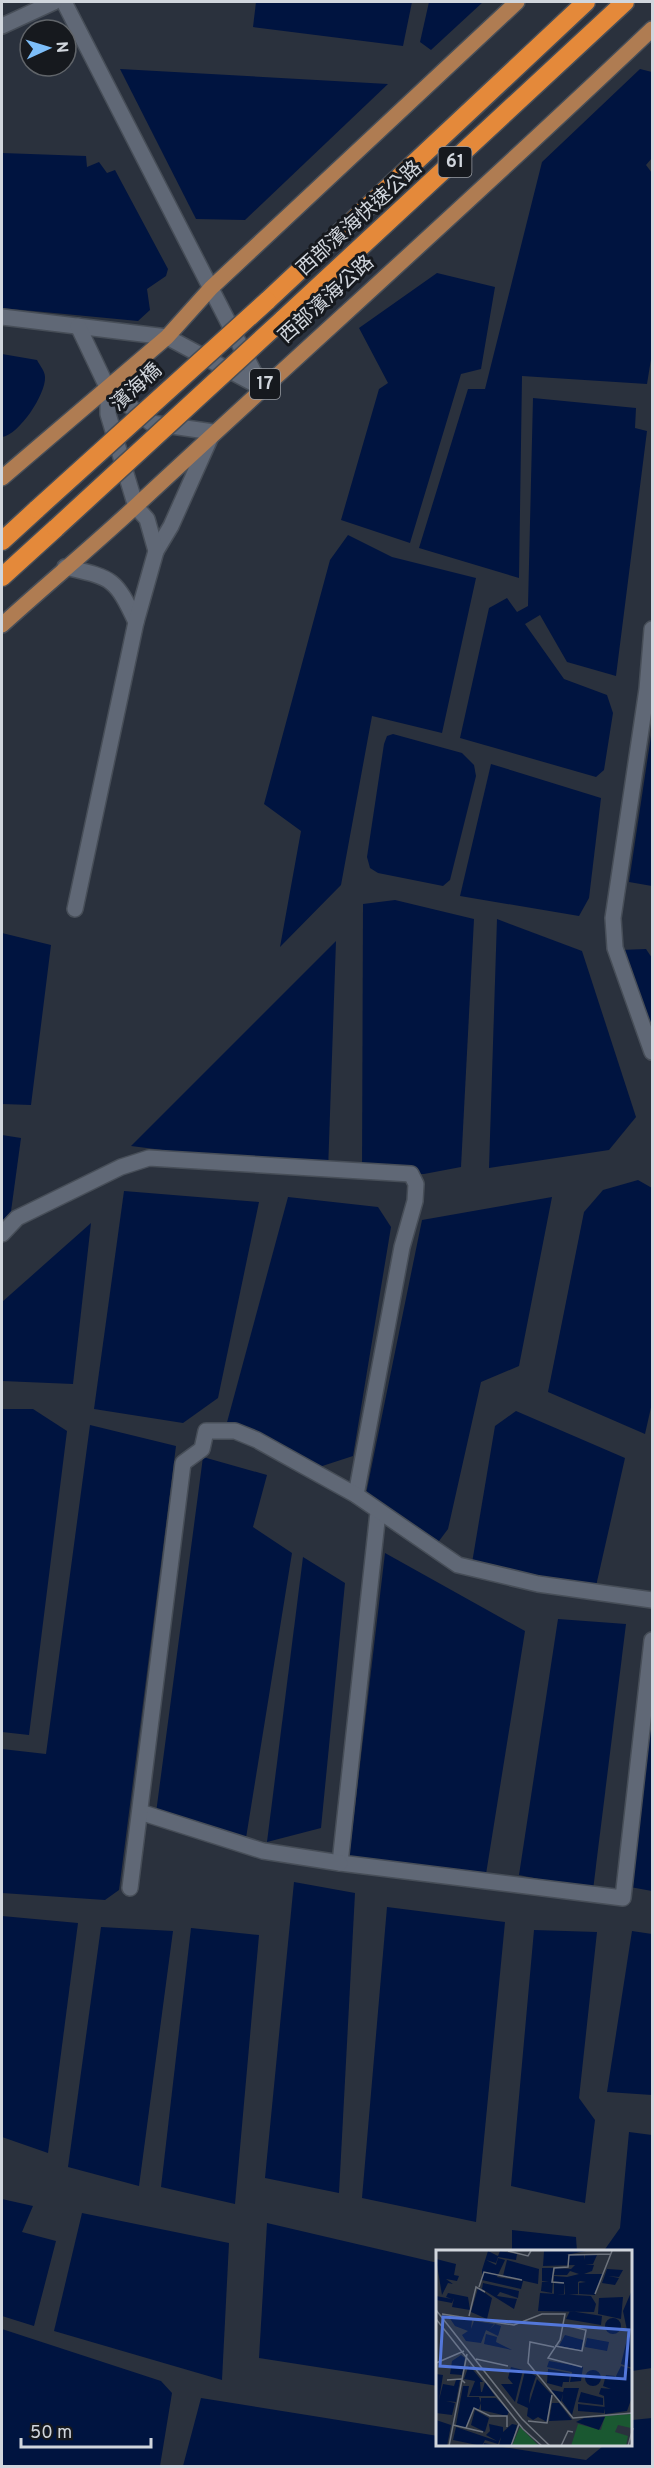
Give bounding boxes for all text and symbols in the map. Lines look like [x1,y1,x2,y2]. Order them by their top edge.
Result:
north arrow [18,18,78,78]
text: N [51,41,71,54]
road number: 61 [438,147,472,177]
street label: 西部濱海快速公路 [292,156,428,282]
street label: 西部濱海公路 [274,250,380,350]
street label: 濱海橋 [106,358,168,418]
road number: 17 [250,369,280,399]
inset map [436,2250,633,2447]
scale bar [21,2411,152,2449]
text: 50 m [30,2422,72,2445]

